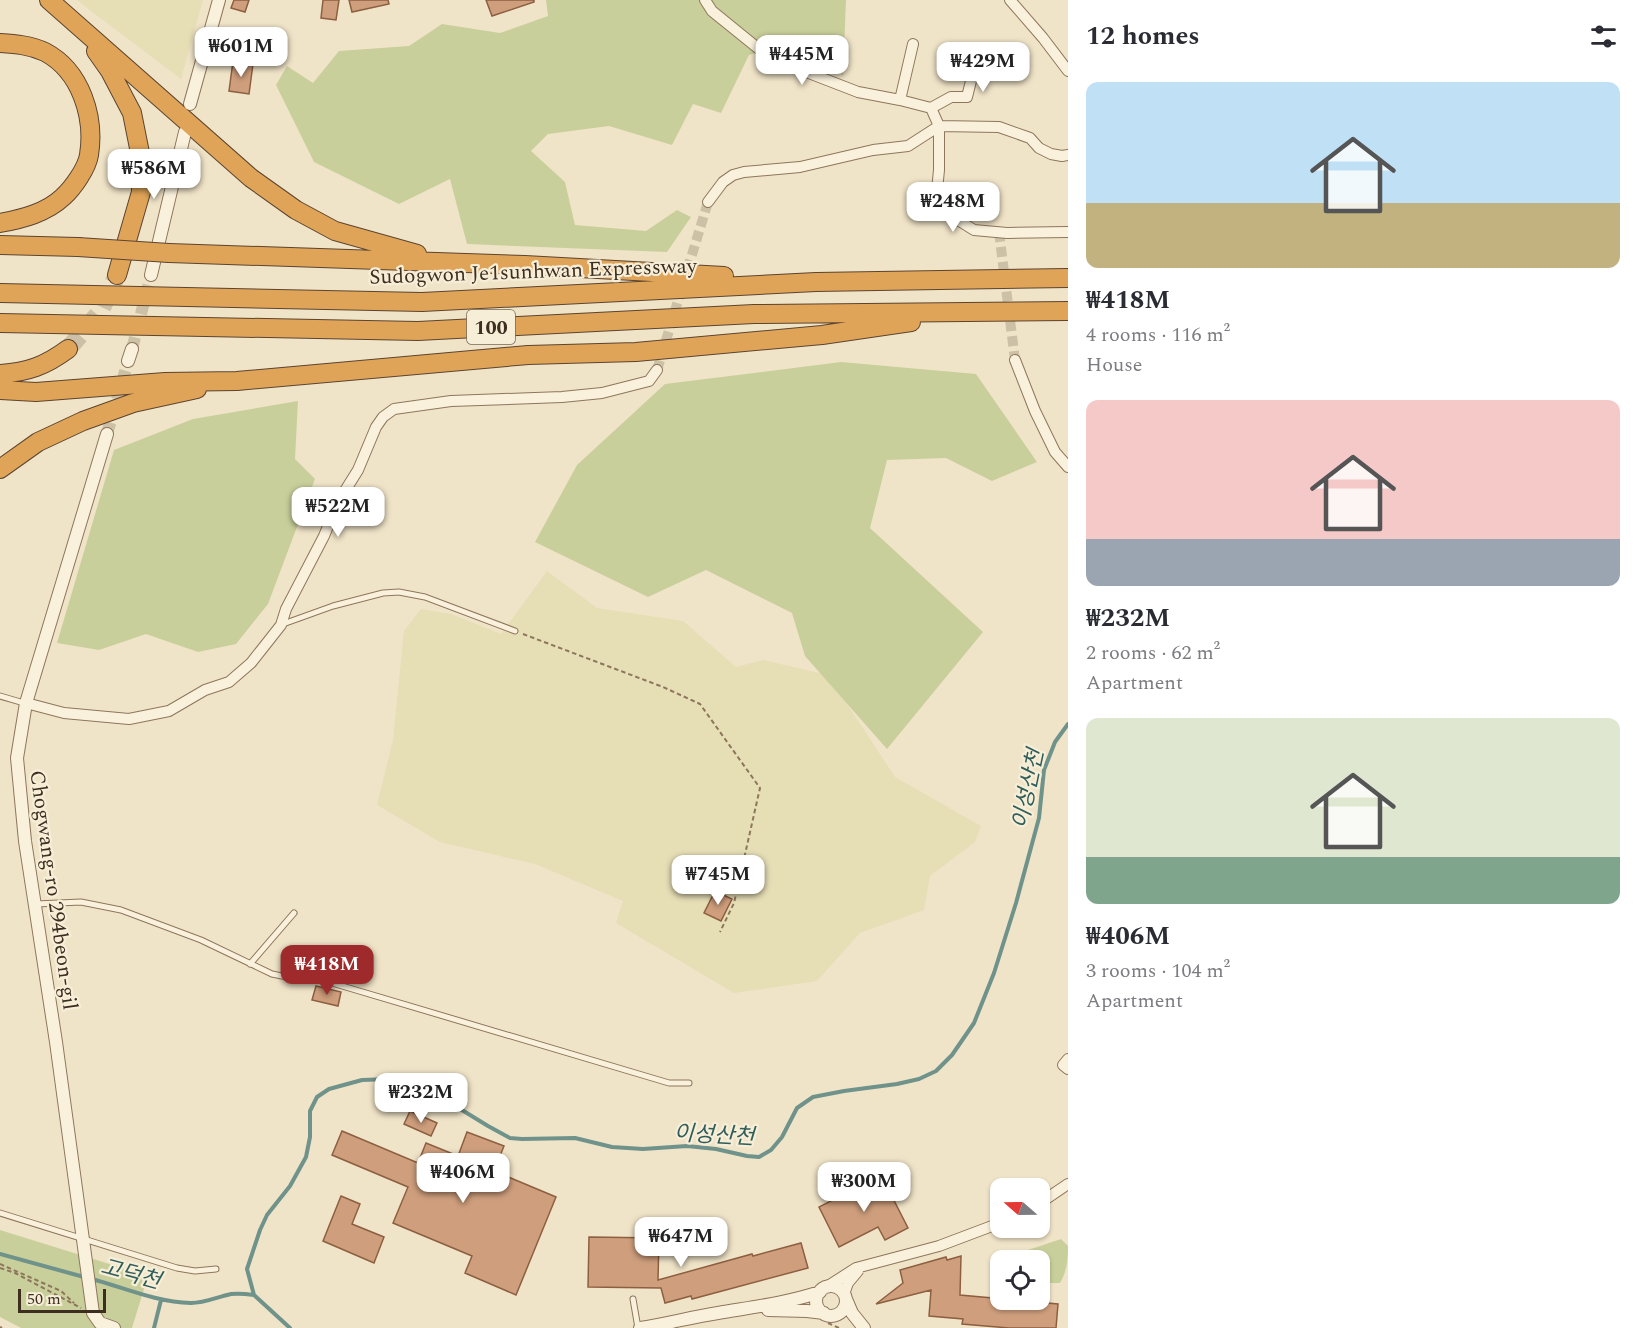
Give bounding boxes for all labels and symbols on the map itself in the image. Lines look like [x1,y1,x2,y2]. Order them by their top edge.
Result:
pin: ₩601M [199,27,283,78]
pin: ₩445M [760,35,844,86]
pin: ₩429M [941,42,1025,93]
pin: ₩586M [112,149,196,200]
pin: ₩248M [911,182,995,233]
street label: Sudogwon Je1sunhwan Expressway [369,250,698,294]
road number: 100 [467,310,515,344]
pin: ₩522M [296,487,380,538]
water label: 이성산천 [1004,744,1054,832]
street label: Chogwang-ro 294beon-gil [20,768,86,1012]
pin: ₩745M [676,855,760,906]
pin: ₩418M [285,945,369,996]
pin: ₩232M [379,1073,463,1124]
water label: 이성산천 [673,1117,758,1154]
pin: ₩406M [421,1153,505,1204]
pin: ₩300M [822,1162,906,1213]
north arrow [990,1178,1050,1238]
pin: ₩647M [639,1217,723,1268]
water label: 고덕천 [97,1251,167,1299]
scale bar [18,1286,106,1314]

